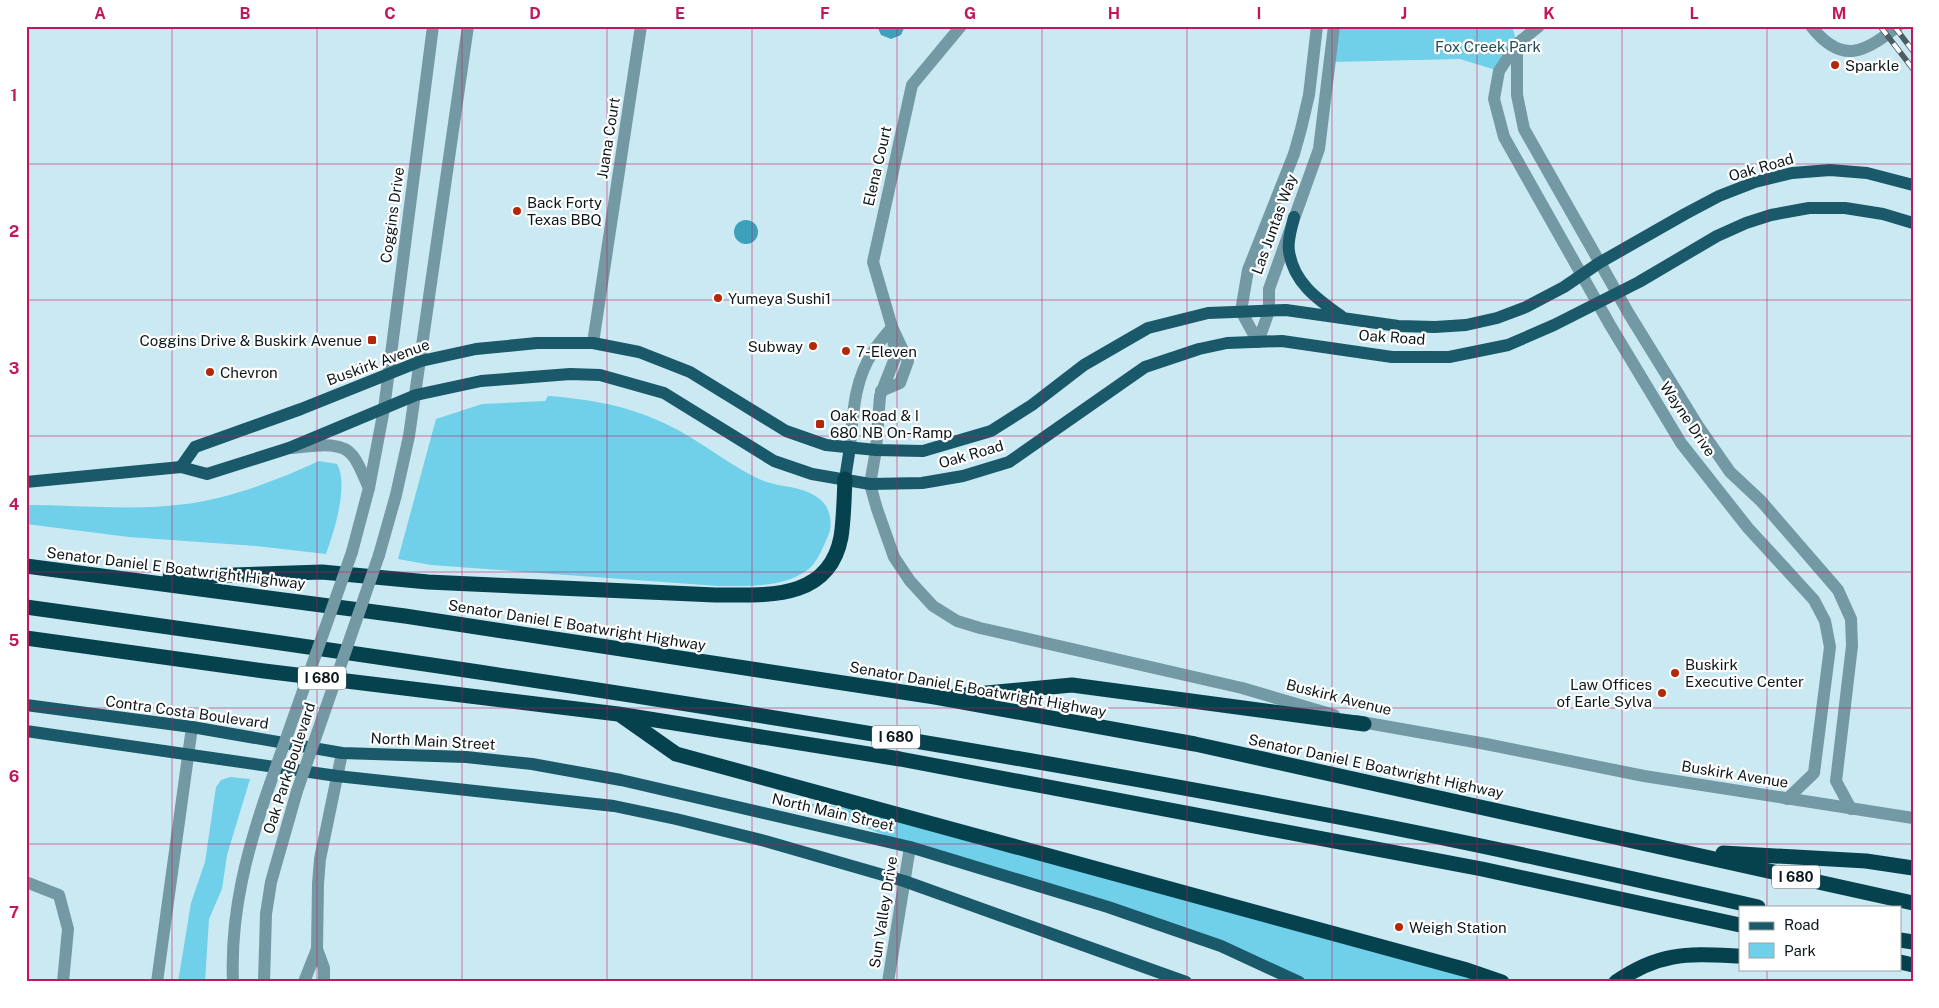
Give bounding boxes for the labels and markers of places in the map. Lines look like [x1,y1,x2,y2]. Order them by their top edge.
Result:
place label: Sparkle [1845,57,1899,74]
marker: Sparkle [1829,59,1841,71]
place label: Back Forty Texas BBQ [527,194,602,228]
marker: Back Forty Texas BBQ [511,205,523,217]
place label: Yumeya Sushi1 [728,290,831,307]
marker: Yumeya Sushi1 [712,292,724,304]
place label: Coggins Drive & Buskirk Avenue [139,332,362,349]
marker: Coggins Drive & Buskirk Avenue [366,334,378,346]
place label: Subway [748,338,803,355]
marker: Subway [807,340,819,352]
place label: 7-Eleven [856,343,917,360]
marker: 7-Eleven [840,345,852,357]
place label: Chevron [220,364,278,381]
marker: Chevron [204,366,216,378]
place label: Oak Road & I 680 NB On-Ramp [830,407,952,441]
marker: Oak Road & I 680 NB On-Ramp [814,418,826,430]
place label: Buskirk Executive Center [1685,656,1804,690]
marker: Buskirk Executive Center [1669,667,1681,679]
place label: Law Offices of Earle Sylva [1557,676,1652,710]
marker: Law Offices of Earle Sylva [1656,687,1668,699]
place label: Weigh Station [1409,919,1507,936]
marker: Weigh Station [1393,921,1405,933]

